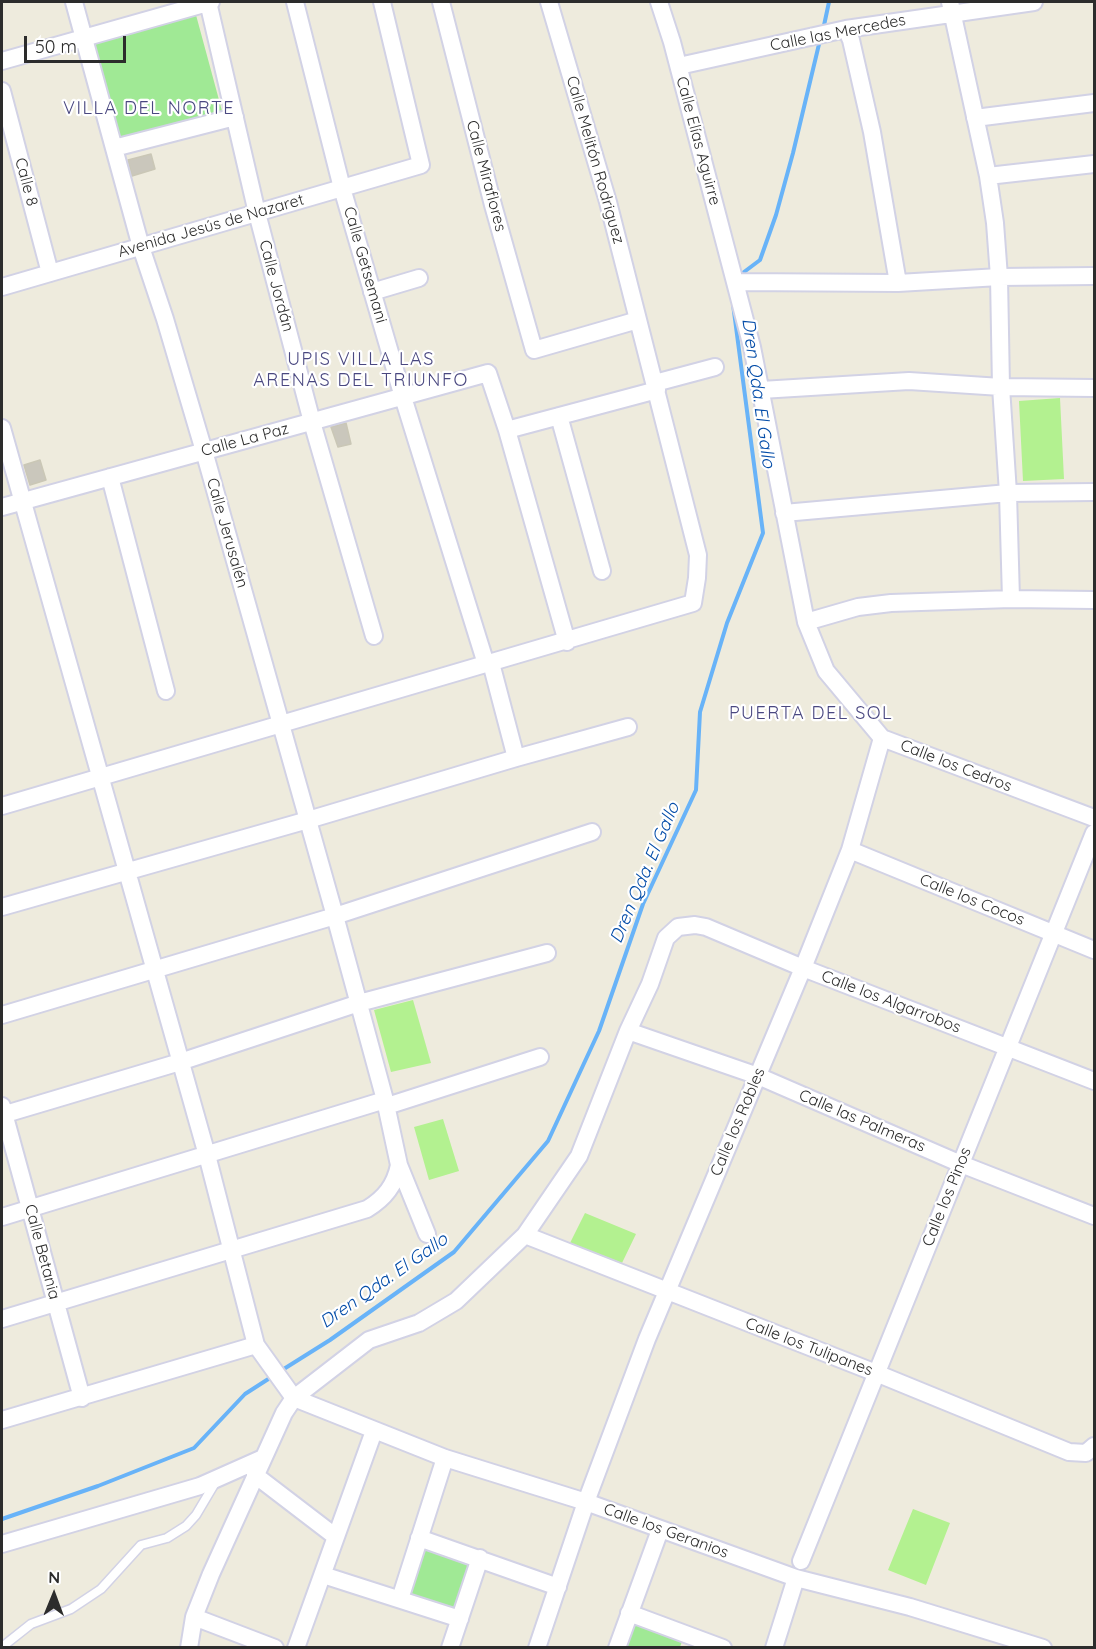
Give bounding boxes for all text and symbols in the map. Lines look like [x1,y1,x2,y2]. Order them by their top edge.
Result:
street label: Calle las Mercedes [769,10,907,56]
scale bar [27,24,129,62]
text: 50 m [35,35,77,58]
street label: Calle Melitón Rodriguez [562,74,628,246]
street label: Calle Elías Aguirre [672,75,724,207]
district label: VILLA DEL NORTE [63,98,235,120]
street label: Calle Miraflores [462,118,510,234]
street label: Calle 8 [10,156,42,208]
street label: Avenida Jesús de Nazaret [116,190,306,262]
street label: Calle Getsemani [339,205,391,325]
street label: Calle Jordán [255,238,297,334]
water label: Dren Qda. El Gallo [737,317,779,469]
district label: UPIS VILLA LAS ARENAS DEL TRIUNFO [253,349,469,392]
street label: Calle La Paz [199,419,291,461]
street label: Calle Jerusalén [202,476,252,590]
district label: PUERTA DEL SOL [729,703,893,725]
street label: Calle los Cedros [897,736,1015,796]
water label: Dren Qda. El Gallo [606,799,684,947]
street label: Calle los Cocos [917,870,1027,930]
street label: Calle los Algarrobos [819,967,963,1037]
street label: Calle los Robles [707,1065,769,1179]
street label: Calle las Palmeras [796,1086,928,1156]
street label: Calle los Pinos [918,1145,976,1249]
street label: Calle Betania [20,1202,64,1302]
water label: Dren Qda. El Gallo [316,1229,452,1333]
street label: Calle los Tulipanes [743,1314,875,1380]
street label: Calle los Geranios [601,1499,731,1563]
north arrow [24,1565,84,1625]
text: N [48,1567,60,1587]

